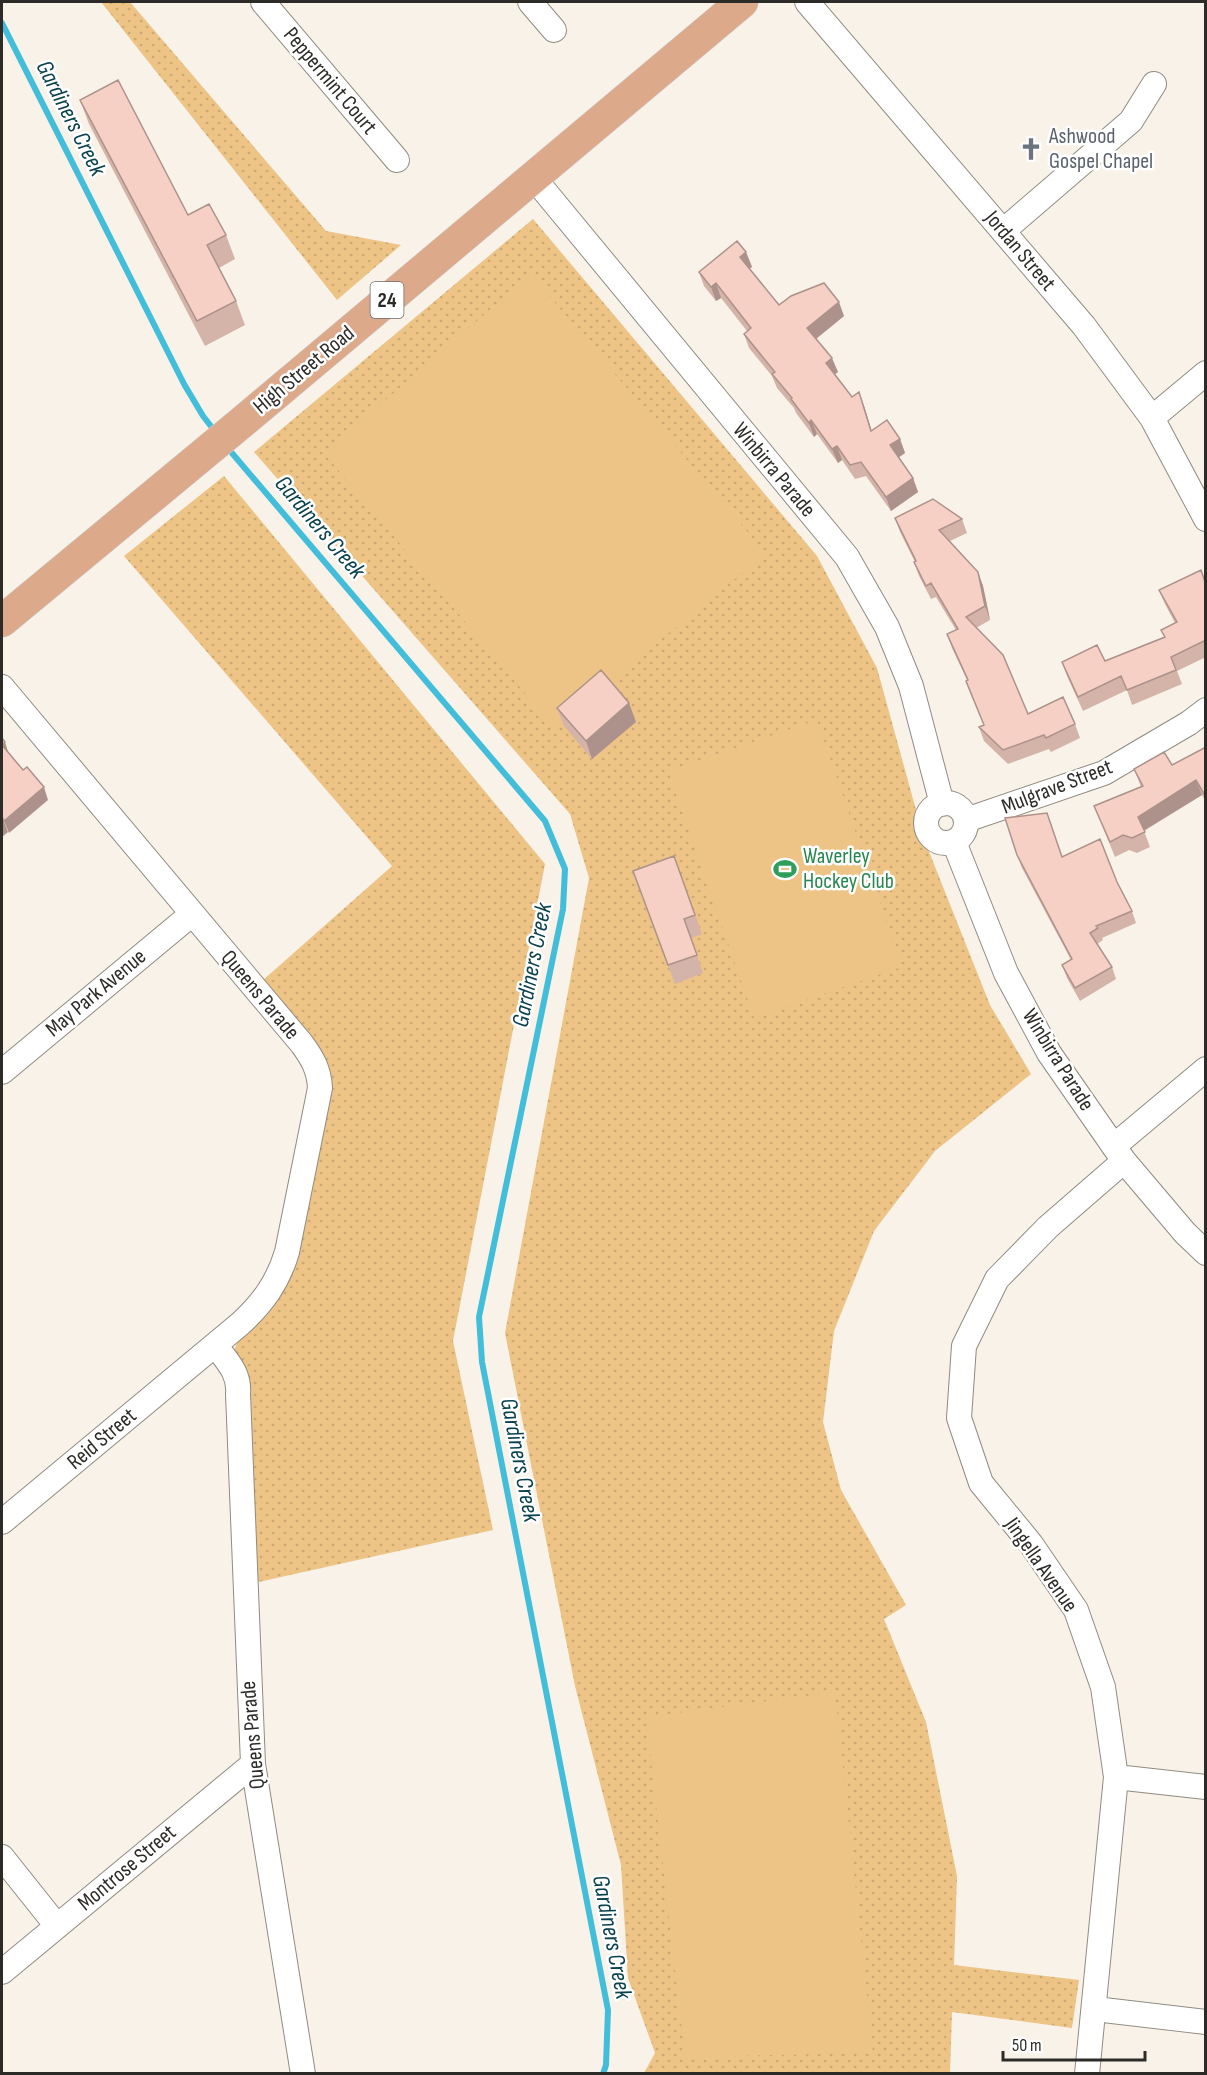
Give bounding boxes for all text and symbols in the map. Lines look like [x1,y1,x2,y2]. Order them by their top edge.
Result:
street label: Peppermint Court [277,22,383,140]
water label: Gardiners Creek [30,55,113,182]
place label: Ashwood Gospel Chapel [1048,123,1153,175]
church icon: Ashwood Gospel Chapel [1018,136,1044,162]
street label: Jordan Street [978,205,1062,297]
road number: 24 [370,282,404,318]
street label: High Street Road [248,320,360,420]
street label: Winbirra Parade [727,417,821,523]
water label: Gardiners Creek [268,470,372,585]
street label: Mulgrave Street [998,753,1116,820]
place label: Waverley Hockey Club [803,843,894,895]
sports icon: Waverley Hockey Club [772,856,798,882]
water label: Gardiners Creek [506,900,558,1029]
street label: May Park Avenue [40,943,152,1043]
street label: Queens Parade [215,945,305,1045]
street label: Winbirra Parade [1016,1004,1100,1116]
water label: Gardiners Creek [494,1396,546,1525]
street label: Reid Street [62,1402,142,1476]
street label: Jingella Avenue [998,1512,1083,1618]
street label: Queens Parade [235,1680,271,1790]
street label: Montrose Street [72,1819,182,1917]
water label: Gardiners Creek [586,1873,638,2002]
scale bar [1003,2024,1146,2062]
text: 50 m [1012,2035,1042,2056]

